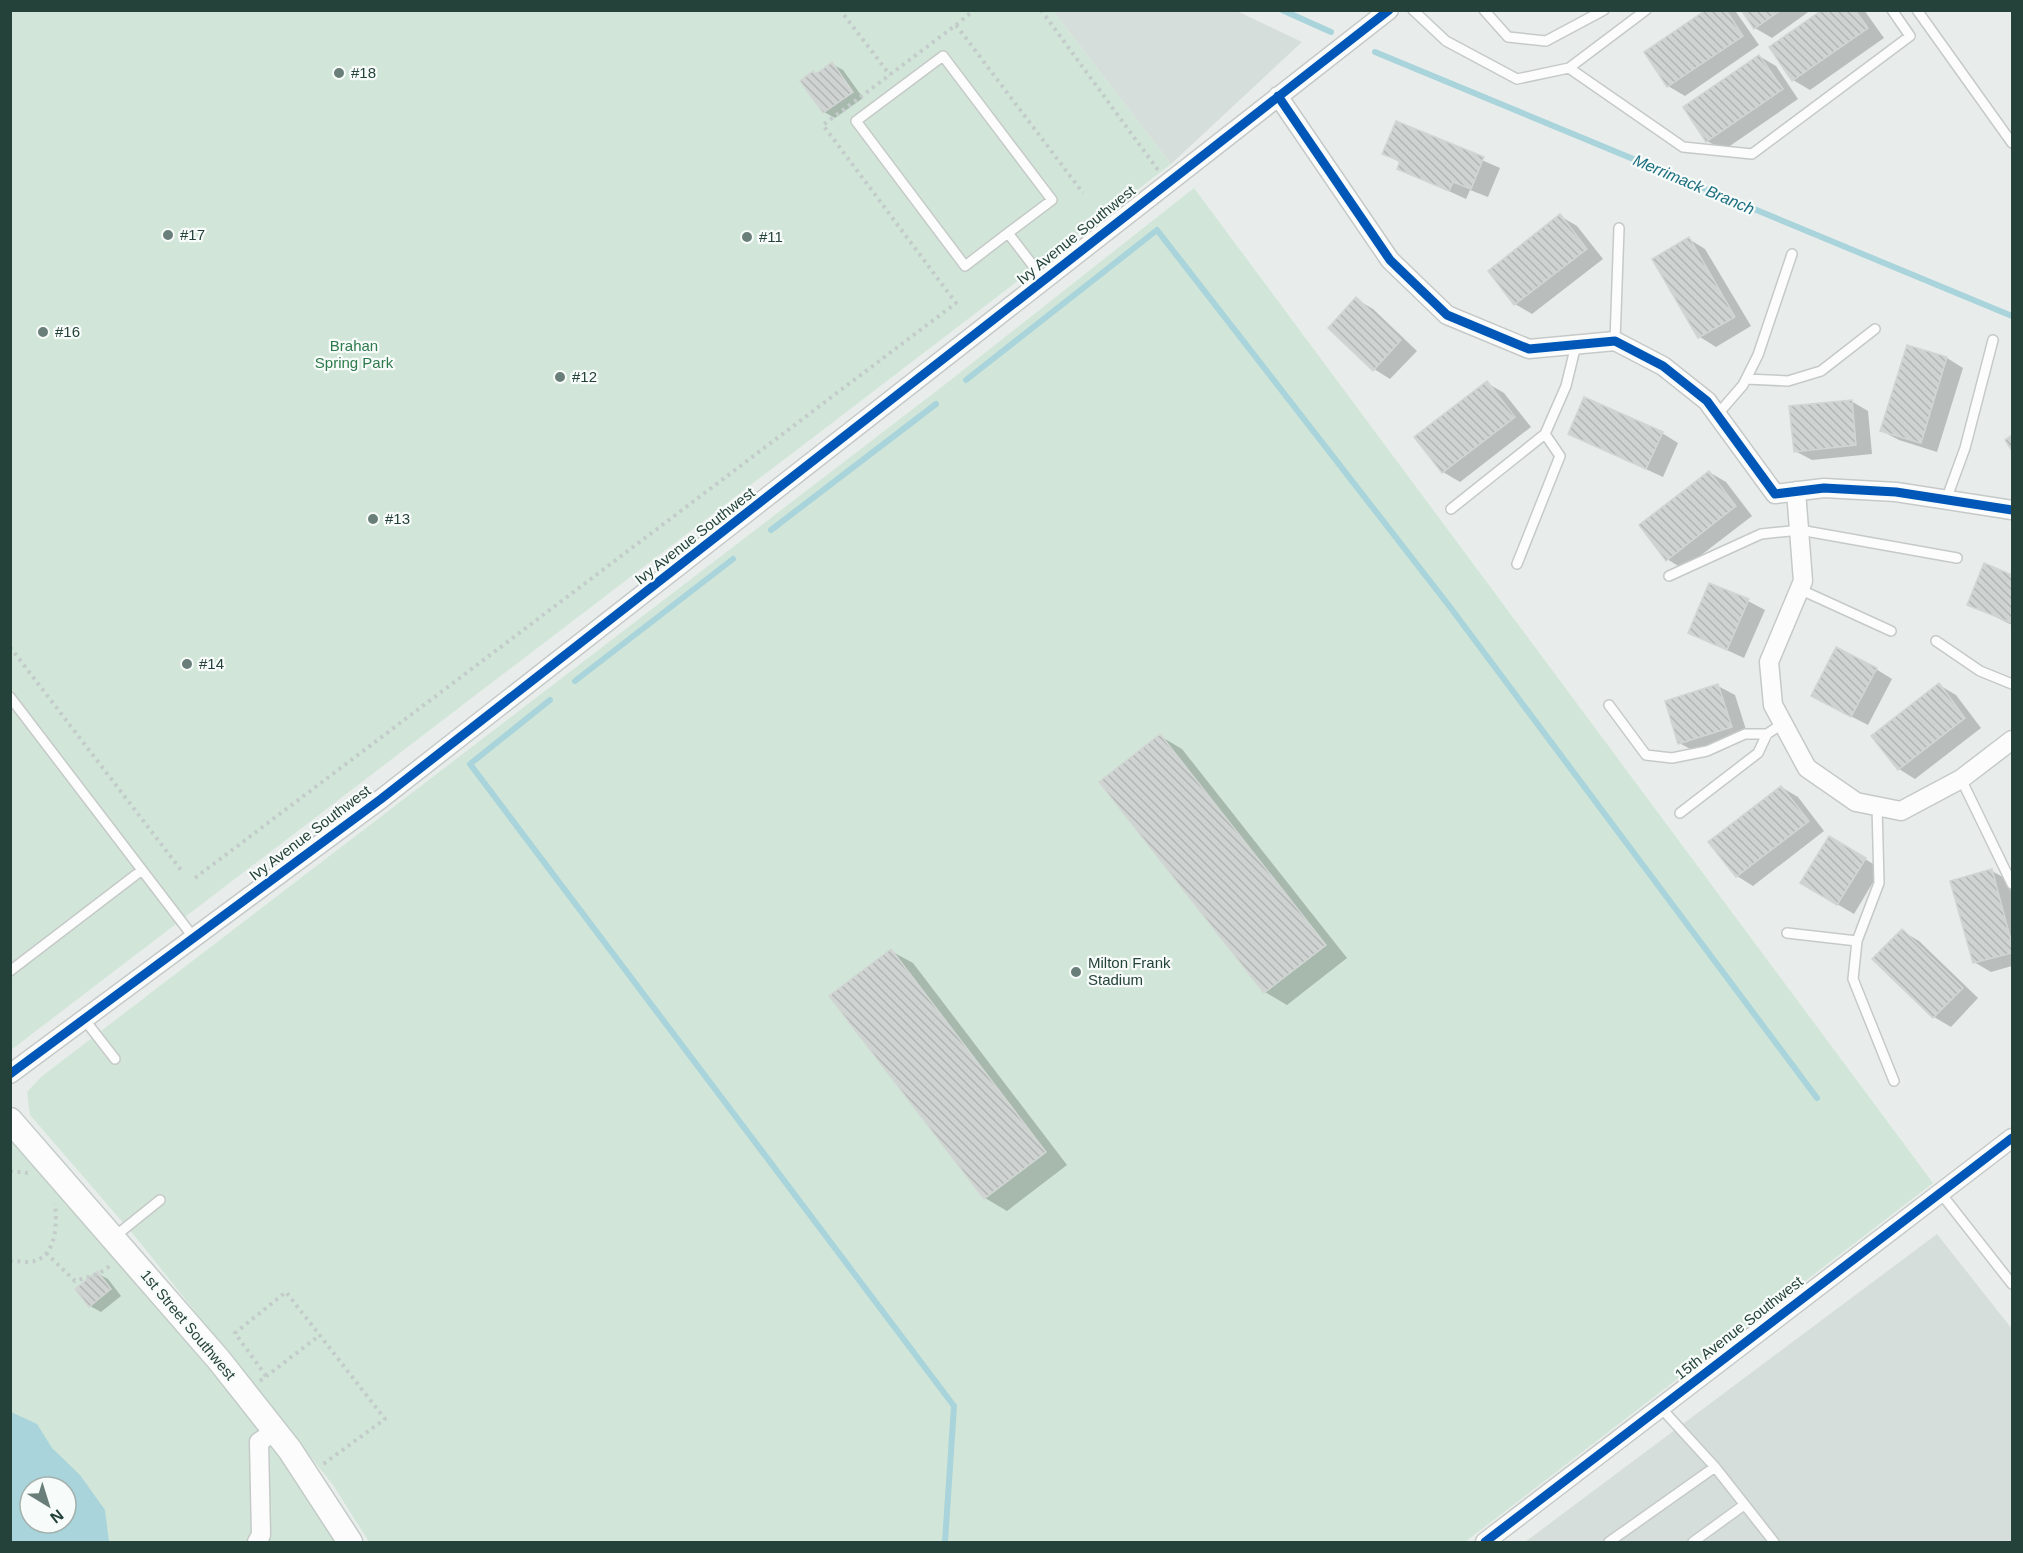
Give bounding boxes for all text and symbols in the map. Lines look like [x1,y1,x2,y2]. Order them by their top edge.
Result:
place label: #18 [351,64,376,81]
marker: #18 [332,66,346,80]
water label: Merrimack Branch [1631,151,1757,218]
street label: Ivy Avenue Southwest [1013,181,1139,288]
place label: #17 [180,226,205,243]
marker: #17 [161,228,175,242]
place label: #11 [759,228,783,245]
marker: #11 [740,230,754,244]
place label: #16 [55,323,80,340]
marker: #16 [36,325,50,339]
park label: Brahan Spring Park [315,337,394,371]
place label: #12 [572,368,597,385]
marker: #12 [553,370,567,384]
street label: Ivy Avenue Southwest [631,483,759,588]
place label: #13 [385,510,410,527]
marker: #13 [366,512,380,526]
place label: #14 [199,655,224,672]
marker: #14 [180,657,194,671]
street label: Ivy Avenue Southwest [246,781,374,884]
place label: Milton Frank Stadium [1088,954,1171,988]
marker: Milton Frank Stadium [1069,965,1083,979]
street label: 1st Street Southwest [137,1266,240,1384]
street label: 15th Avenue Southwest [1671,1272,1807,1383]
north arrow [18,1475,78,1535]
text: N [47,1506,67,1527]

